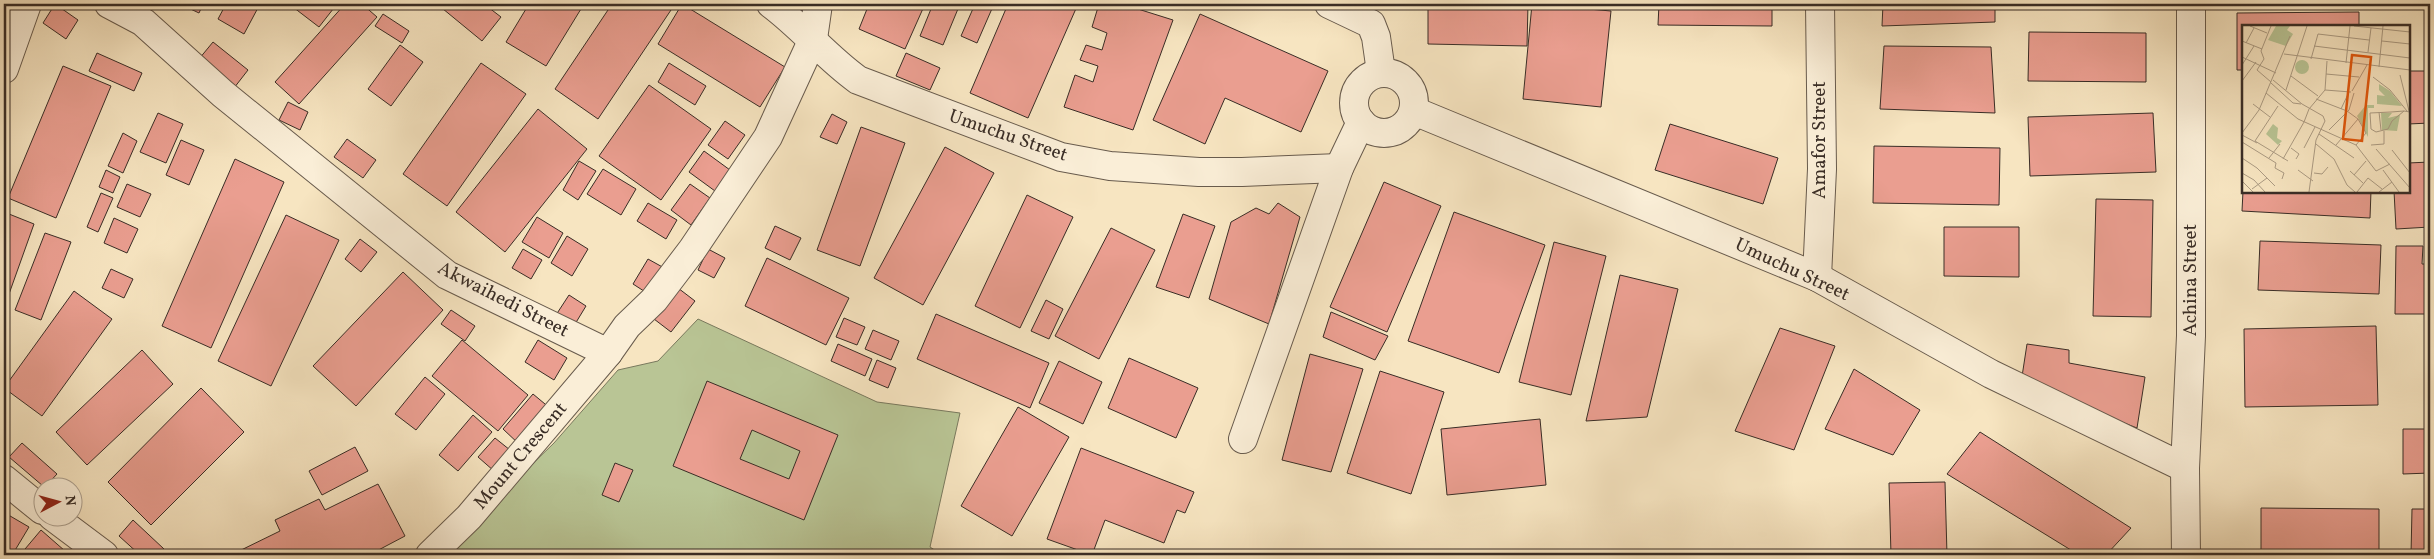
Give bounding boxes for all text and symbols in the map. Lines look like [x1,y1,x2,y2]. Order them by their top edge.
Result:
inset map [2242,25,2409,192]
street label: Amafor Street [1807,81,1833,199]
street label: Umuchu Street [945,104,1071,169]
street label: Achina Street [2178,223,2204,336]
street label: Umuchu Street [1730,232,1854,308]
street label: Akwaihedi Street [433,256,573,344]
street label: Mount Crescent [468,396,574,515]
north arrow [32,476,82,526]
text: N [59,495,79,507]

